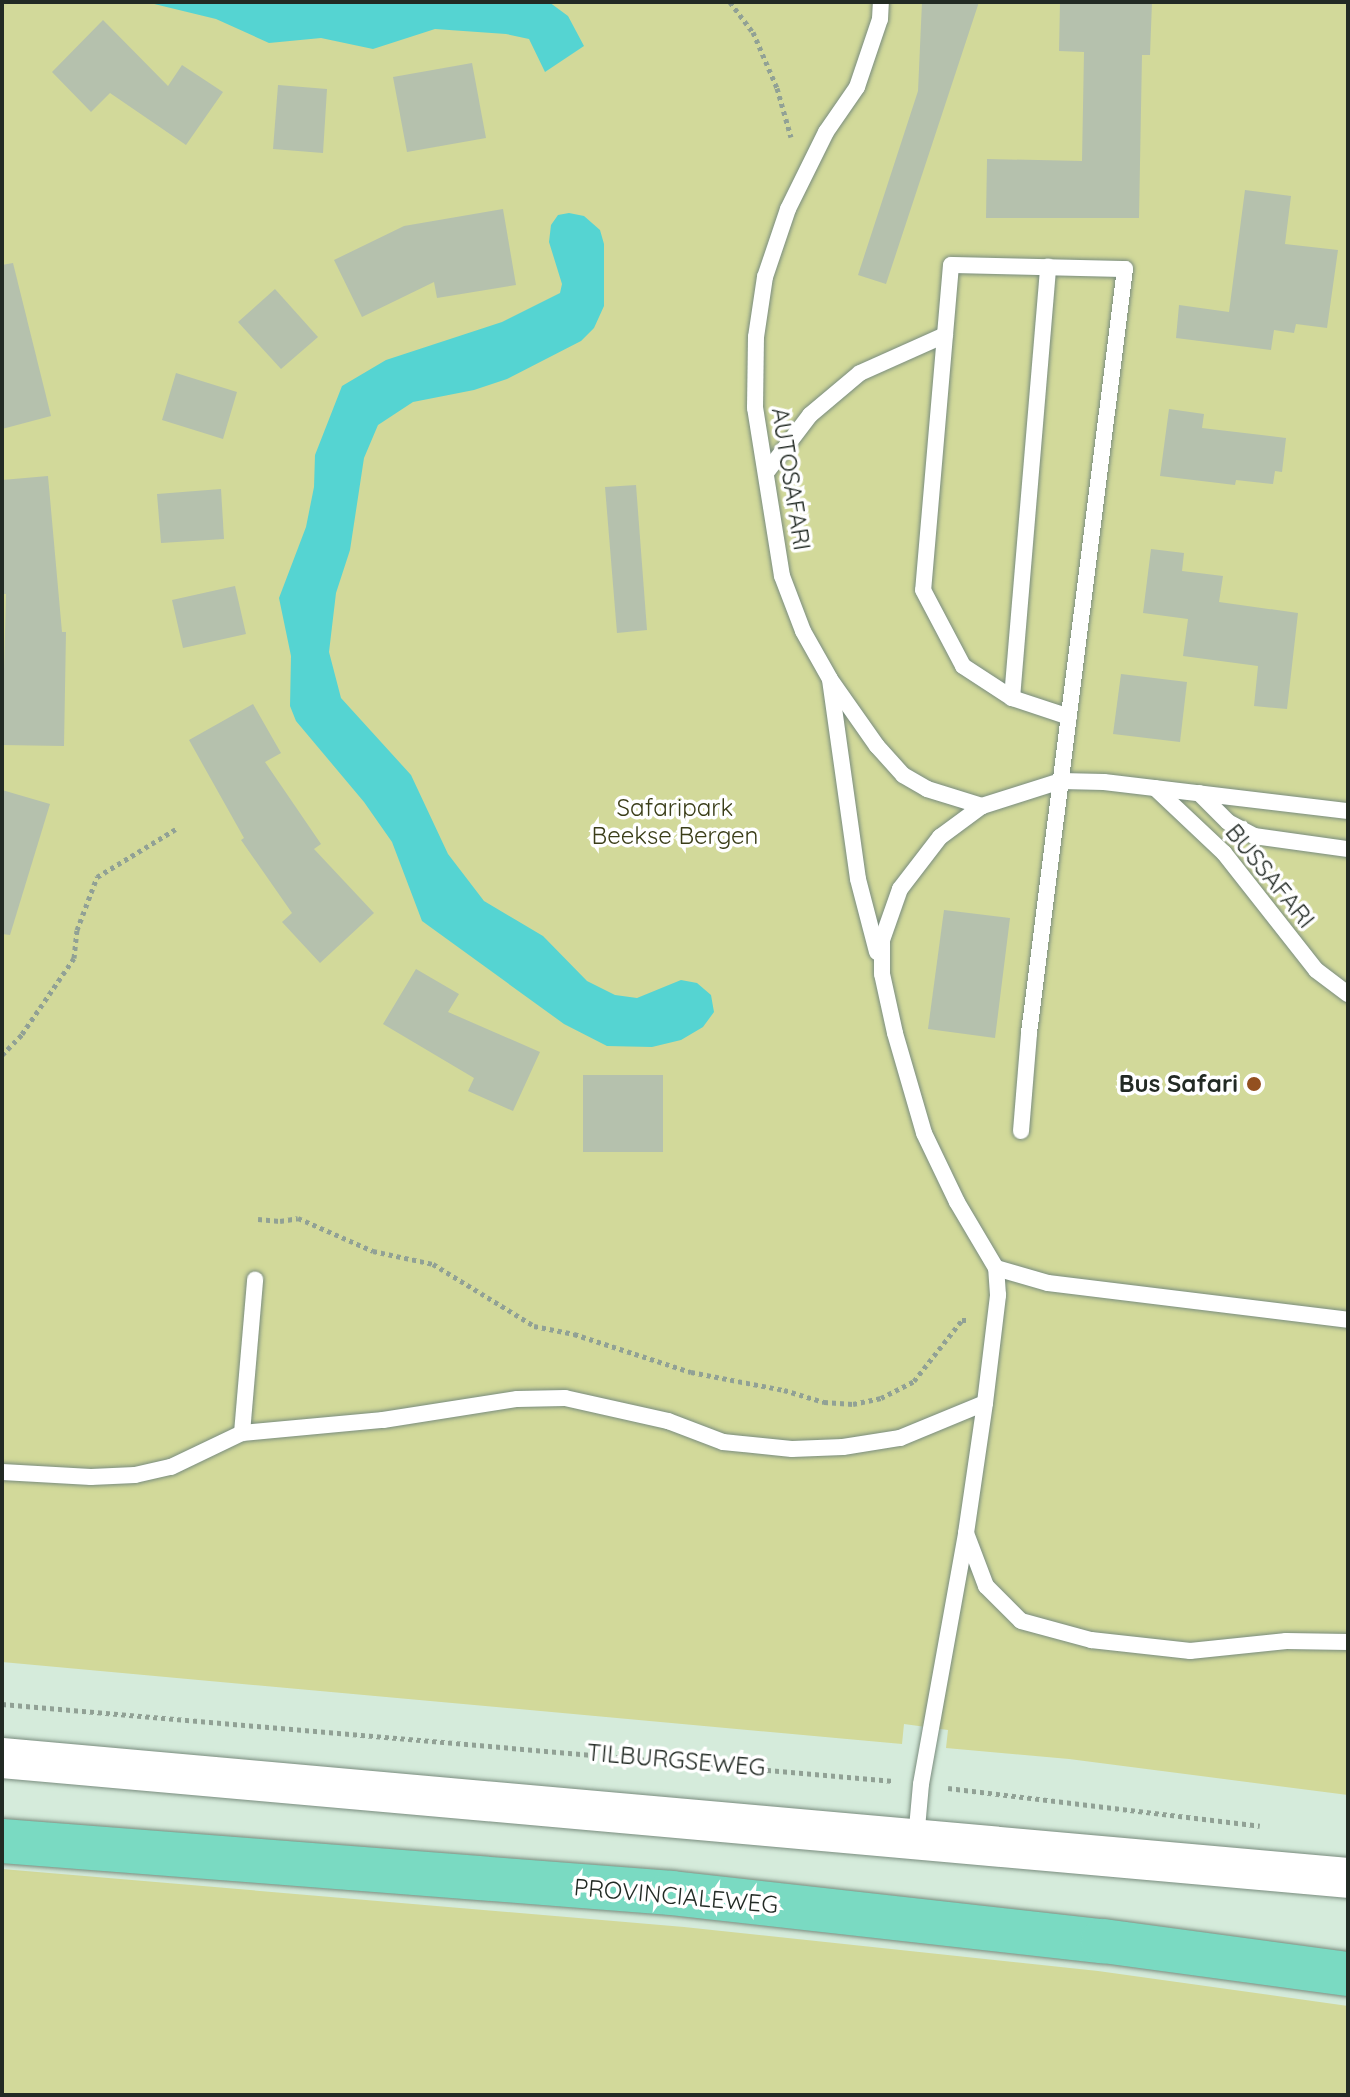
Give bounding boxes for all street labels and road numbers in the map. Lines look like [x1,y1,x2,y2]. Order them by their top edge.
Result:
street label: AUTOSAFARI [765,406,817,552]
street label: BUSSAFARI [1219,818,1321,934]
street label: TILBURGSEWEG [586,1738,766,1782]
street label: PROVINCIALEWEG [573,1873,779,1919]

